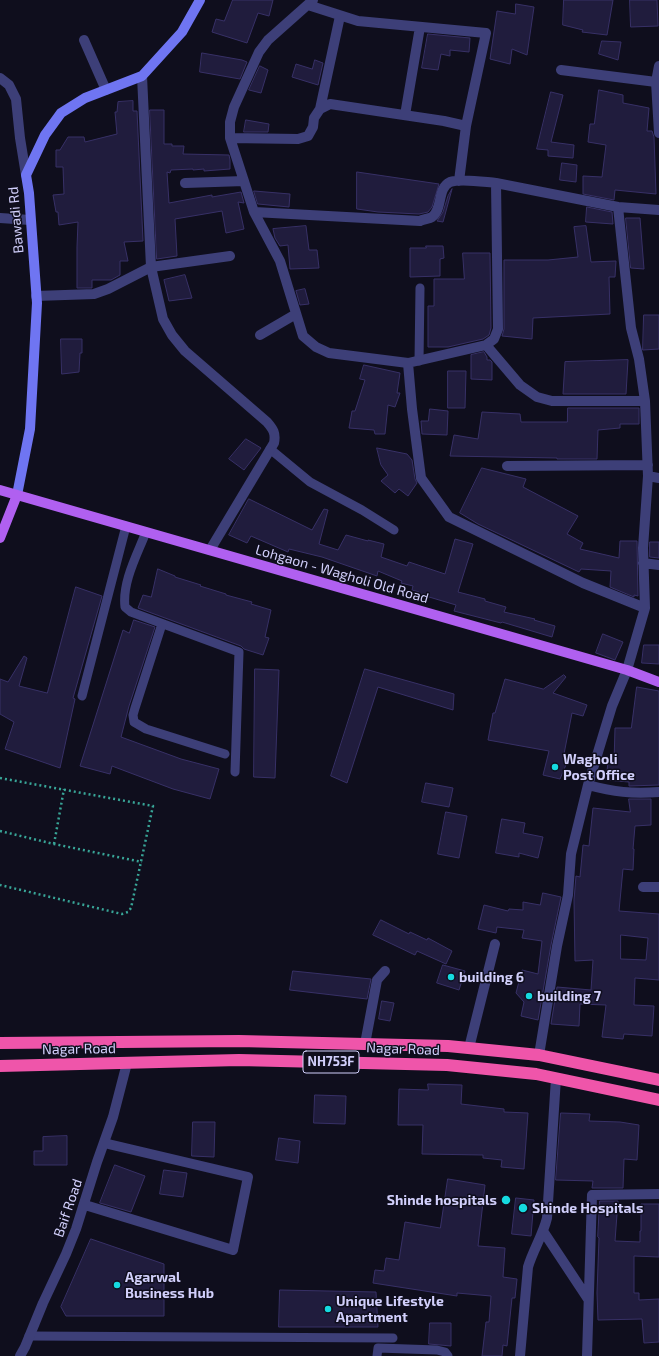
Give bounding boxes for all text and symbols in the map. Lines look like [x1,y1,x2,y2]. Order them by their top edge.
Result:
street label: Bawadi Rd [5,186,27,254]
street label: Lohgaon - Wagholi Old Road [253,541,431,607]
place label: Wagholi Post Office [563,751,635,784]
marker: Wagholi Post Office [550,762,560,772]
place label: building 6 [459,969,524,985]
marker: building 6 [446,972,456,982]
place label: building 7 [537,988,601,1004]
marker: building 7 [524,991,534,1001]
street label: Nagar Road [366,1039,440,1059]
street label: Nagar Road [42,1040,116,1058]
road number: NH753F [303,1051,359,1073]
street label: Baif Road [50,1177,86,1239]
place label: Shinde hospitals [387,1192,497,1208]
marker: Shinde hospitals [500,1194,512,1206]
place label: Shinde Hospitals [532,1200,644,1216]
marker: Shinde Hospitals [517,1202,529,1214]
place label: Agarwal Business Hub [125,1269,214,1302]
marker: Agarwal Business Hub [112,1280,122,1290]
place label: Unique Lifestyle Apartment [336,1293,444,1326]
marker: Unique Lifestyle Apartment [323,1304,333,1314]

